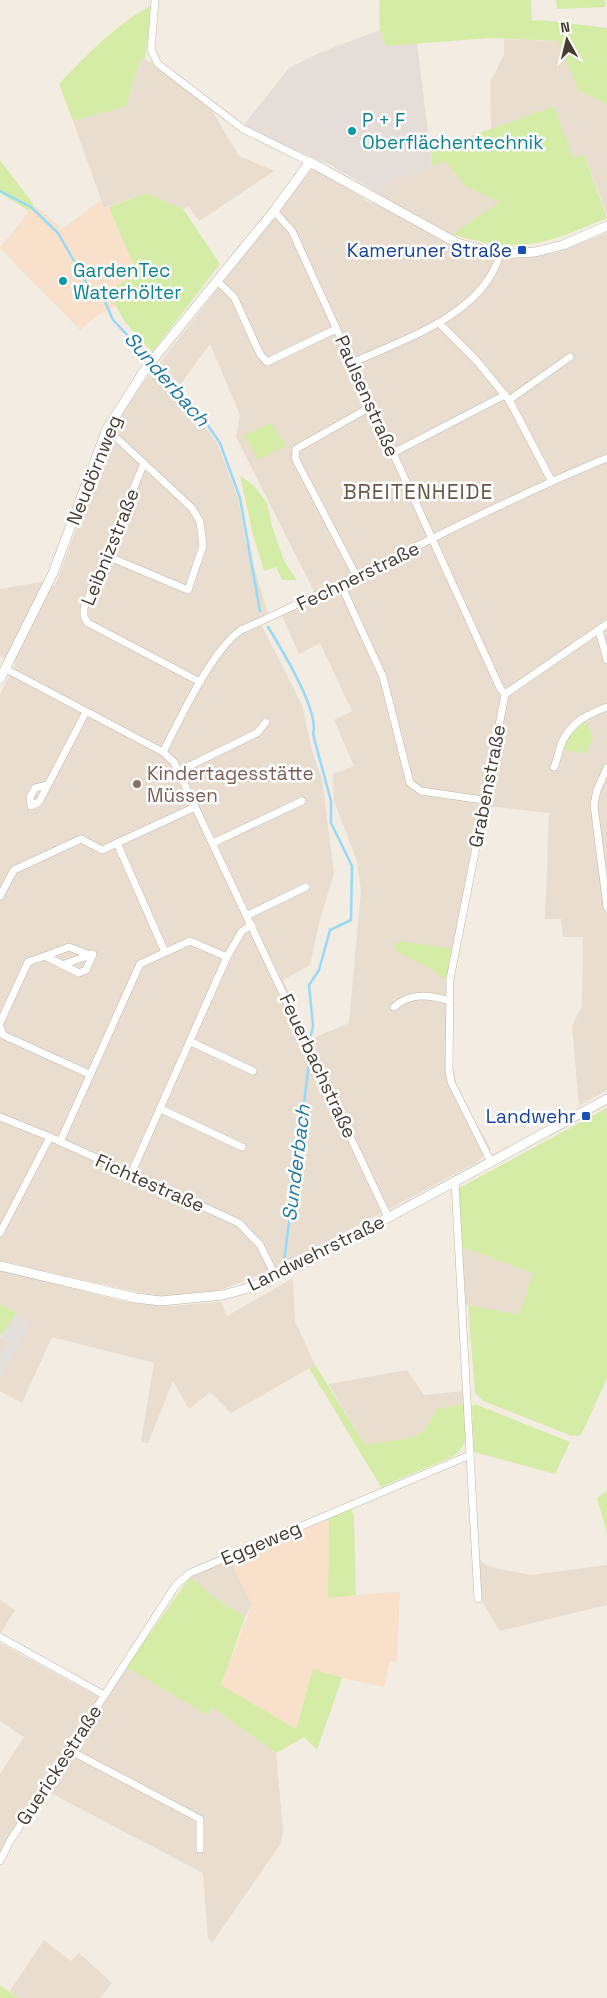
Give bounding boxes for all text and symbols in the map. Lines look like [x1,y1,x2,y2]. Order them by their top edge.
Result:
north arrow [542,15,592,65]
text: N [559,18,571,37]
place label: P + F Oberflächentechnik [362,108,543,155]
marker: P + F Oberflächentechnik [346,125,358,137]
place label: Kameruner Straße [347,238,512,263]
marker: Kameruner Straße [516,244,528,256]
place label: GardenTec Waterhölter [73,258,181,305]
marker: GardenTec Waterhölter [57,275,69,287]
water label: Sunderbach [119,326,216,432]
street label: Paulsenstraße [329,331,405,461]
street label: Neudörnweg [61,411,127,529]
district label: BREITENHEIDE [343,478,493,505]
street label: Leibnizstraße [75,485,145,609]
street label: Fechnerstraße [292,535,424,617]
street label: Grabenstraße [463,722,511,850]
place label: Kindertagesstätte Müssen [147,761,314,808]
marker: Kindertagesstätte Müssen [131,778,143,790]
street label: Feuerbachstraße [274,990,362,1142]
water label: Sunderbach [276,1102,316,1223]
place label: Landwehr [486,1104,576,1129]
marker: Landwehr [580,1110,592,1122]
street label: Fichtestraße [92,1148,208,1218]
street label: Landwehrstraße [243,1209,389,1297]
street label: Eggeweg [217,1515,305,1571]
street label: Guerickestraße [11,1700,107,1830]

